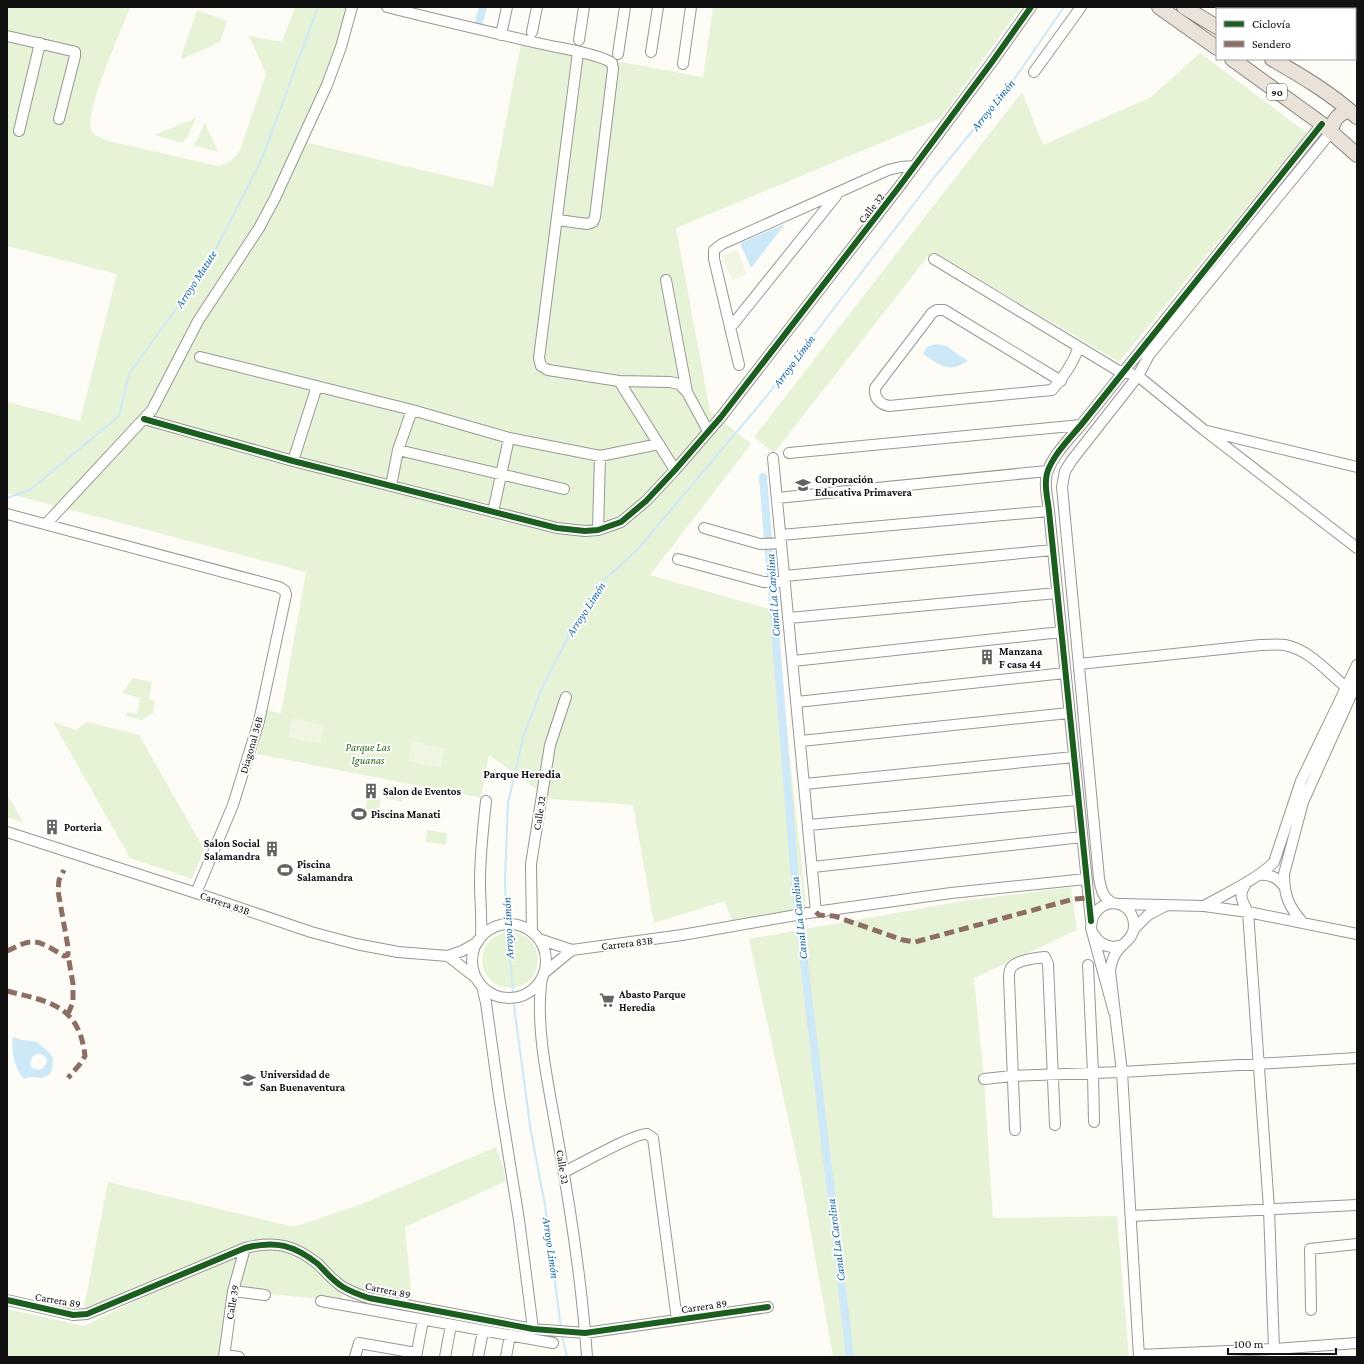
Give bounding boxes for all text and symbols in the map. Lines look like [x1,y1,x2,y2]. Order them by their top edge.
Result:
legend [1216,8,1356,60]
text: Ciclovía [1252,17,1291,31]
text: Sendero [1252,37,1291,51]
water label: Arroyo Limón [968,77,1018,134]
road number: 90 [1267,84,1287,100]
street label: Calle 32 [856,191,886,225]
water label: Arroyo Matute [172,247,220,311]
water label: Arroyo Limón [769,332,818,391]
place label: Corporación Educativa Primavera [815,473,912,498]
school or university icon: Corporación Educativa Primavera [794,476,812,494]
water label: Canal La Carolina [763,553,783,637]
water label: Arroyo Limón [563,579,609,640]
place label: Manzana F casa 44 [999,645,1043,670]
building icon: Manzana F casa 44 [978,648,996,666]
street label: Diagonal 36B [237,715,266,775]
park label: Parque Las Iguanas [346,741,391,767]
district label: Parque Heredia [483,767,561,781]
building icon: Salon de Eventos [362,782,380,800]
place label: Salon de Eventos [383,785,462,797]
street label: Calle 32 [530,795,548,831]
sports icon: Piscina Manati [350,805,368,823]
place label: Piscina Manati [371,808,441,820]
building icon: Porteria [43,818,61,836]
place label: Porteria [64,821,103,833]
place label: Salon Social Salamandra [204,837,261,862]
building icon: Salon Social Salamandra [263,840,281,858]
place label: Piscina Salamandra [297,858,354,883]
sports icon: Piscina Salamandra [276,861,294,879]
water label: Canal La Carolina [788,876,810,960]
street label: Carrera 83B [199,889,251,917]
water label: Arroyo Limón [499,897,517,960]
street label: Carrera 83B [601,934,653,952]
place label: Abasto Parque Heredia [618,988,686,1013]
supermarket icon: Abasto Parque Heredia [598,991,616,1009]
place label: Universidad de San Buenaventura [260,1068,346,1093]
school or university icon: Universidad de San Buenaventura [239,1071,257,1089]
street label: Calle 32 [554,1149,572,1185]
water label: Canal La Carolina [824,1198,848,1282]
water label: Arroyo Limón [540,1216,562,1280]
street label: Carrera 89 [364,1279,412,1301]
street label: Calle 39 [223,1284,241,1320]
street label: Carrera 89 [34,1290,82,1310]
street label: Carrera 89 [680,1297,728,1315]
scale bar [1228,1330,1336,1356]
text: 100 m [1234,1337,1264,1351]

